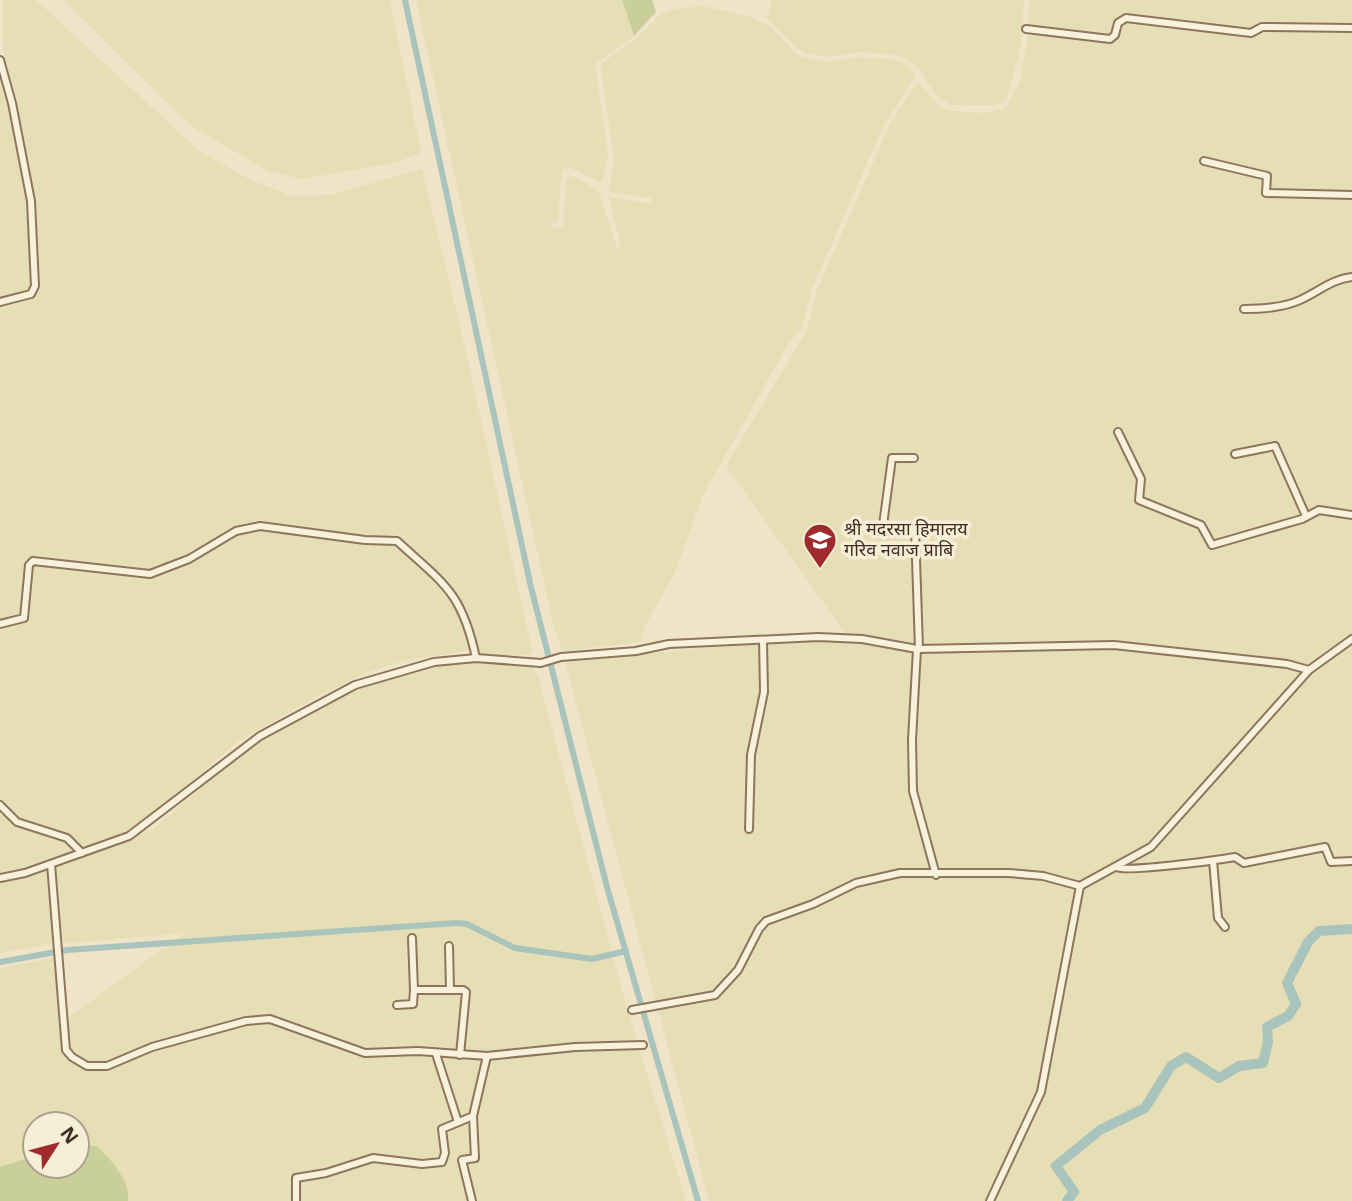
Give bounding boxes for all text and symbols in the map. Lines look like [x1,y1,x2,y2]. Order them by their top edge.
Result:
place label: श्री मदरसा हिमालय गरिव नवाज प्राबि [844,519,968,563]
school or university icon: श्री मदरसा हिमालय गरिव नवाज प्राबि [801,521,839,570]
north arrow [21,1110,91,1180]
text: N [53,1123,82,1150]

